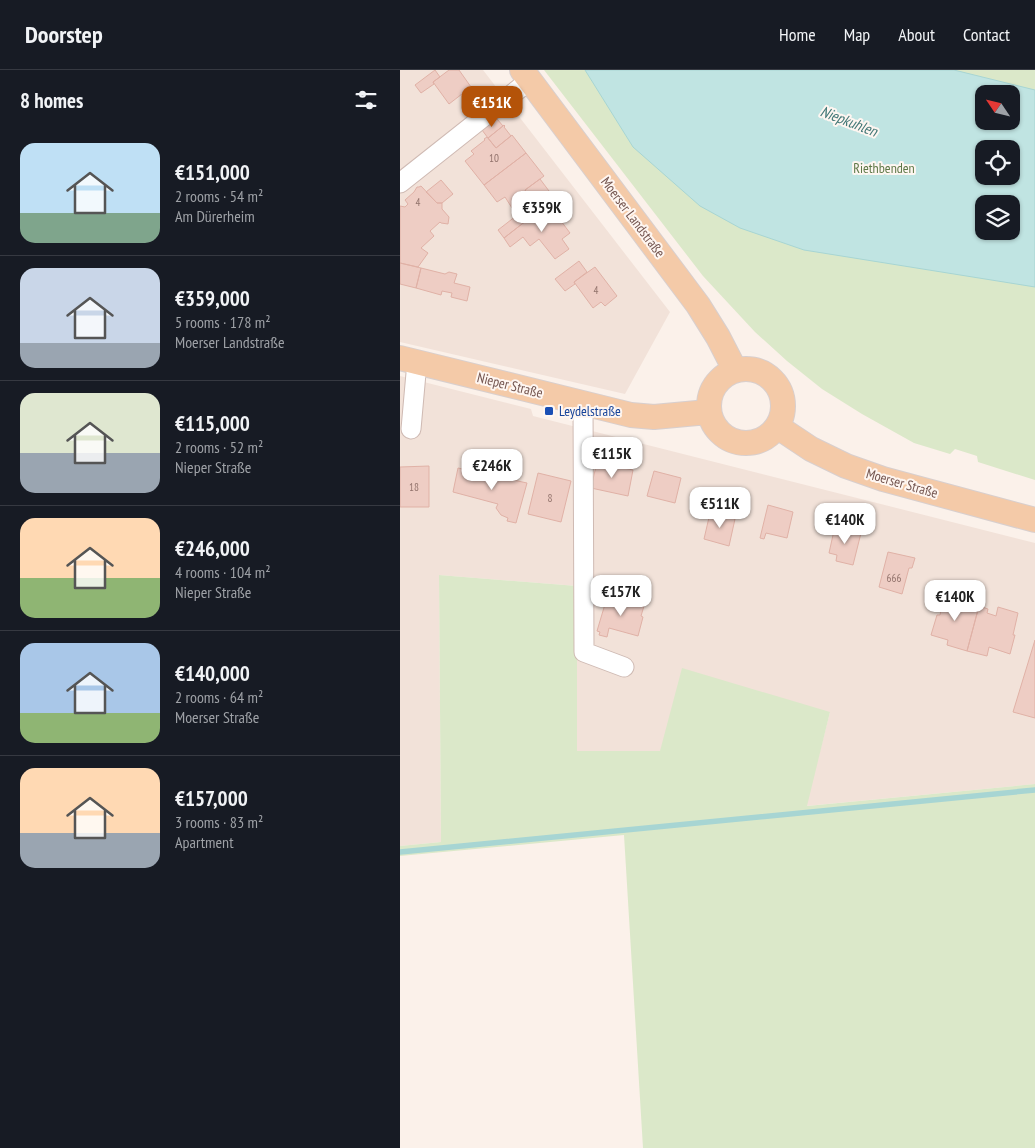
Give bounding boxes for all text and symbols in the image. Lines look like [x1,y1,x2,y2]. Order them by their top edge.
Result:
text: Doorstep [25,19,103,50]
text: Home [779,23,816,46]
text: Map [844,23,870,46]
text: About [898,23,935,46]
text: Contact [963,23,1010,46]
pin: €151K [457,85,527,128]
north arrow [975,85,1020,130]
map controls [975,85,1020,240]
icon: filters [352,86,380,114]
text: 8 homes [20,87,83,114]
text: €151K [473,92,511,112]
water label: Niepkuhlen [818,102,881,141]
button: locate [975,140,1020,185]
house number: 10 [489,151,499,165]
text: €151,000 [175,159,250,186]
park label: Riethbenden [853,159,915,177]
icon: home [60,163,120,223]
street label: Moerser Landstraße [597,173,669,261]
text: 2 rooms · 54 m² [175,186,263,206]
pin: €359K [507,190,577,233]
house number: 4 [416,195,421,209]
button: layers [975,195,1020,240]
text: €359K [523,197,561,217]
text: Am Dürerheim [175,206,255,226]
house number: 4 [594,283,599,297]
text: €359,000 [175,285,250,312]
icon: home [60,288,120,348]
text: 5 rooms · 178 m² [175,312,271,332]
text: Moerser Landstraße [175,332,285,352]
street label: Nieper Straße [475,368,545,402]
place label: Leydelstraße [559,402,621,420]
marker: Leydelstraße [543,405,555,417]
text: €115,000 [175,410,250,437]
icon: home [60,413,120,473]
pin: €115K [577,436,647,479]
text: 2 rooms · 52 m² [175,437,263,457]
text: €115K [593,443,631,463]
pin: €246K [457,448,527,491]
text: €246K [473,455,511,475]
text: Nieper Straße [175,457,251,477]
street label: Moerser Straße [864,464,940,502]
house number: 18 [409,480,419,494]
pin: €511K [685,486,755,529]
house number: 8 [548,491,553,505]
text: €511K [701,493,739,513]
pin: €140K [810,502,880,545]
text: €140K [826,509,864,529]
text: €246,000 [175,535,250,562]
icon: home [60,538,120,598]
text: 4 rooms · 104 m² [175,562,271,582]
house number: 666 [887,571,901,585]
pin: €157K [586,574,656,617]
pin: €140K [920,580,990,622]
text: €157K [602,581,640,601]
text: Nieper Straße [175,582,251,602]
text: €140K [936,586,974,606]
text: €140,000 [175,660,250,687]
icon: home [60,663,120,723]
text: 2 rooms · 64 m² [175,687,263,707]
text: Moerser Straße [175,707,259,727]
text: €157,000 [175,785,248,812]
icon: home [60,788,120,848]
text: 3 rooms · 83 m² [175,812,263,832]
text: Apartment [175,832,234,852]

